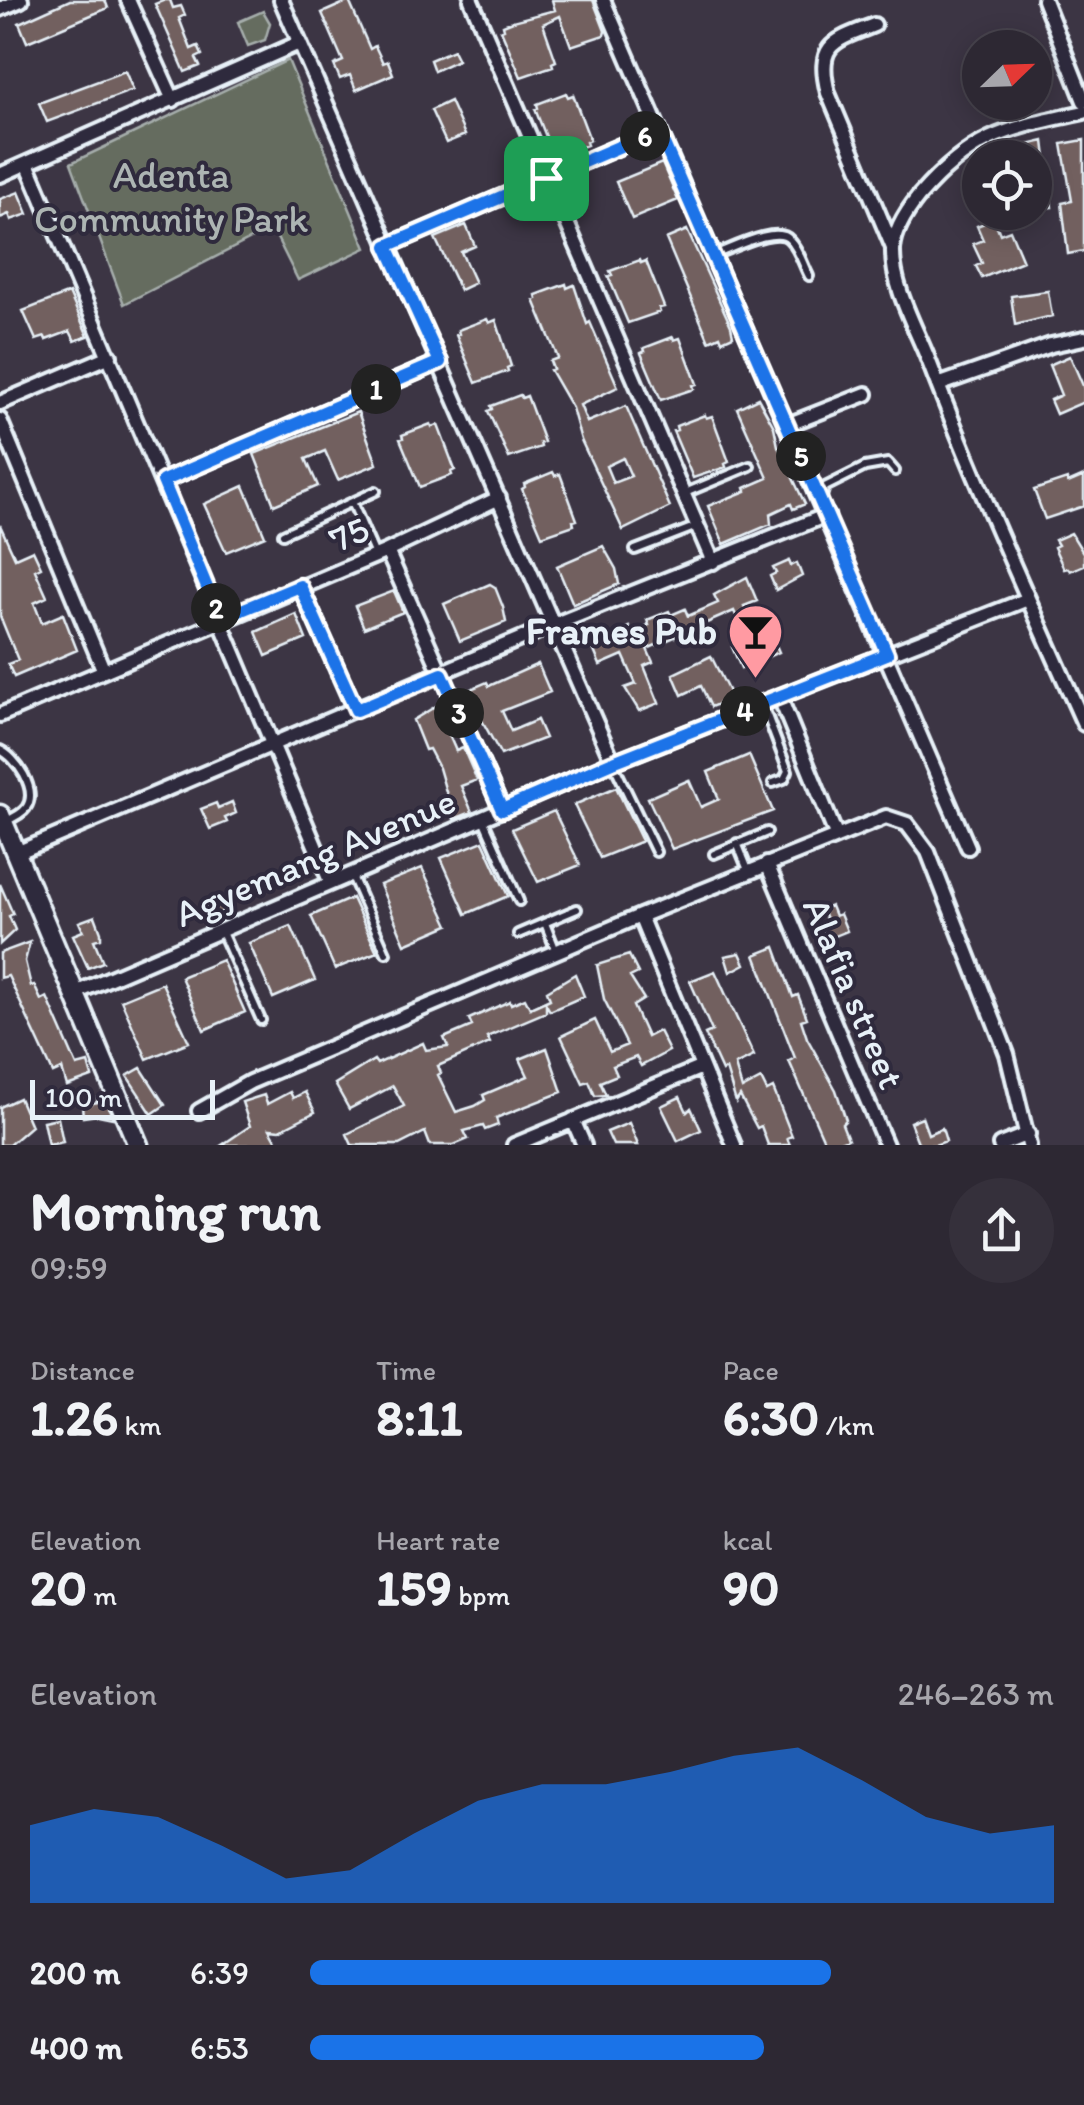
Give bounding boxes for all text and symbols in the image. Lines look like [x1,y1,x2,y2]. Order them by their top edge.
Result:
north arrow [962,30,1052,120]
map controls [962,30,1052,230]
pin: 6 [620,111,670,161]
text: 6 [638,119,652,153]
pin [504,136,589,221]
button: locate [962,140,1052,230]
icon: arrive [519,151,574,206]
park label: Adenta Community Park [34,152,308,242]
pin: 1 [351,364,401,414]
text: 1 [370,372,383,406]
pin: 5 [776,431,826,481]
text: 5 [794,439,808,473]
street label: 75 [322,505,376,563]
pin: 2 [191,583,241,633]
text: 2 [209,591,223,625]
bar icon: Frames Pub [726,601,786,680]
place label: Frames Pub [526,608,717,654]
pin: 4 [720,686,770,736]
pin: 3 [434,688,484,738]
text: 4 [737,694,753,728]
text: 3 [451,696,467,730]
street label: Agyemang Avenue [168,777,462,937]
street label: Alafia street [793,890,915,1096]
scale bar [30,1075,215,1120]
text: 100 m [45,1080,122,1114]
text: Morning run [30,1178,321,1244]
button: share [949,1178,1054,1283]
text: 09:59 [30,1249,108,1287]
text: Distance [30,1353,135,1387]
text: Time [376,1353,436,1387]
text: Pace [723,1353,779,1387]
text: 1.26 [30,1387,118,1448]
text: 8:11 [376,1387,462,1448]
text: 6:30 [723,1387,819,1448]
text: km [118,1408,162,1442]
text: /km [819,1408,875,1442]
text: Elevation [30,1523,141,1557]
text: Heart rate [376,1523,500,1557]
text: kcal [723,1523,772,1557]
text: 20 [30,1557,87,1618]
text: 159 [376,1557,452,1618]
text: 90 [723,1557,780,1618]
text: m [87,1578,117,1612]
text: bpm [452,1578,510,1612]
text: Elevation [30,1675,157,1713]
text: 246–263 m [898,1675,1054,1713]
text: 200 m [30,1954,120,1992]
text: 6:39 [190,1954,249,1992]
text: 400 m [30,2029,123,2067]
text: 6:53 [190,2029,249,2067]

